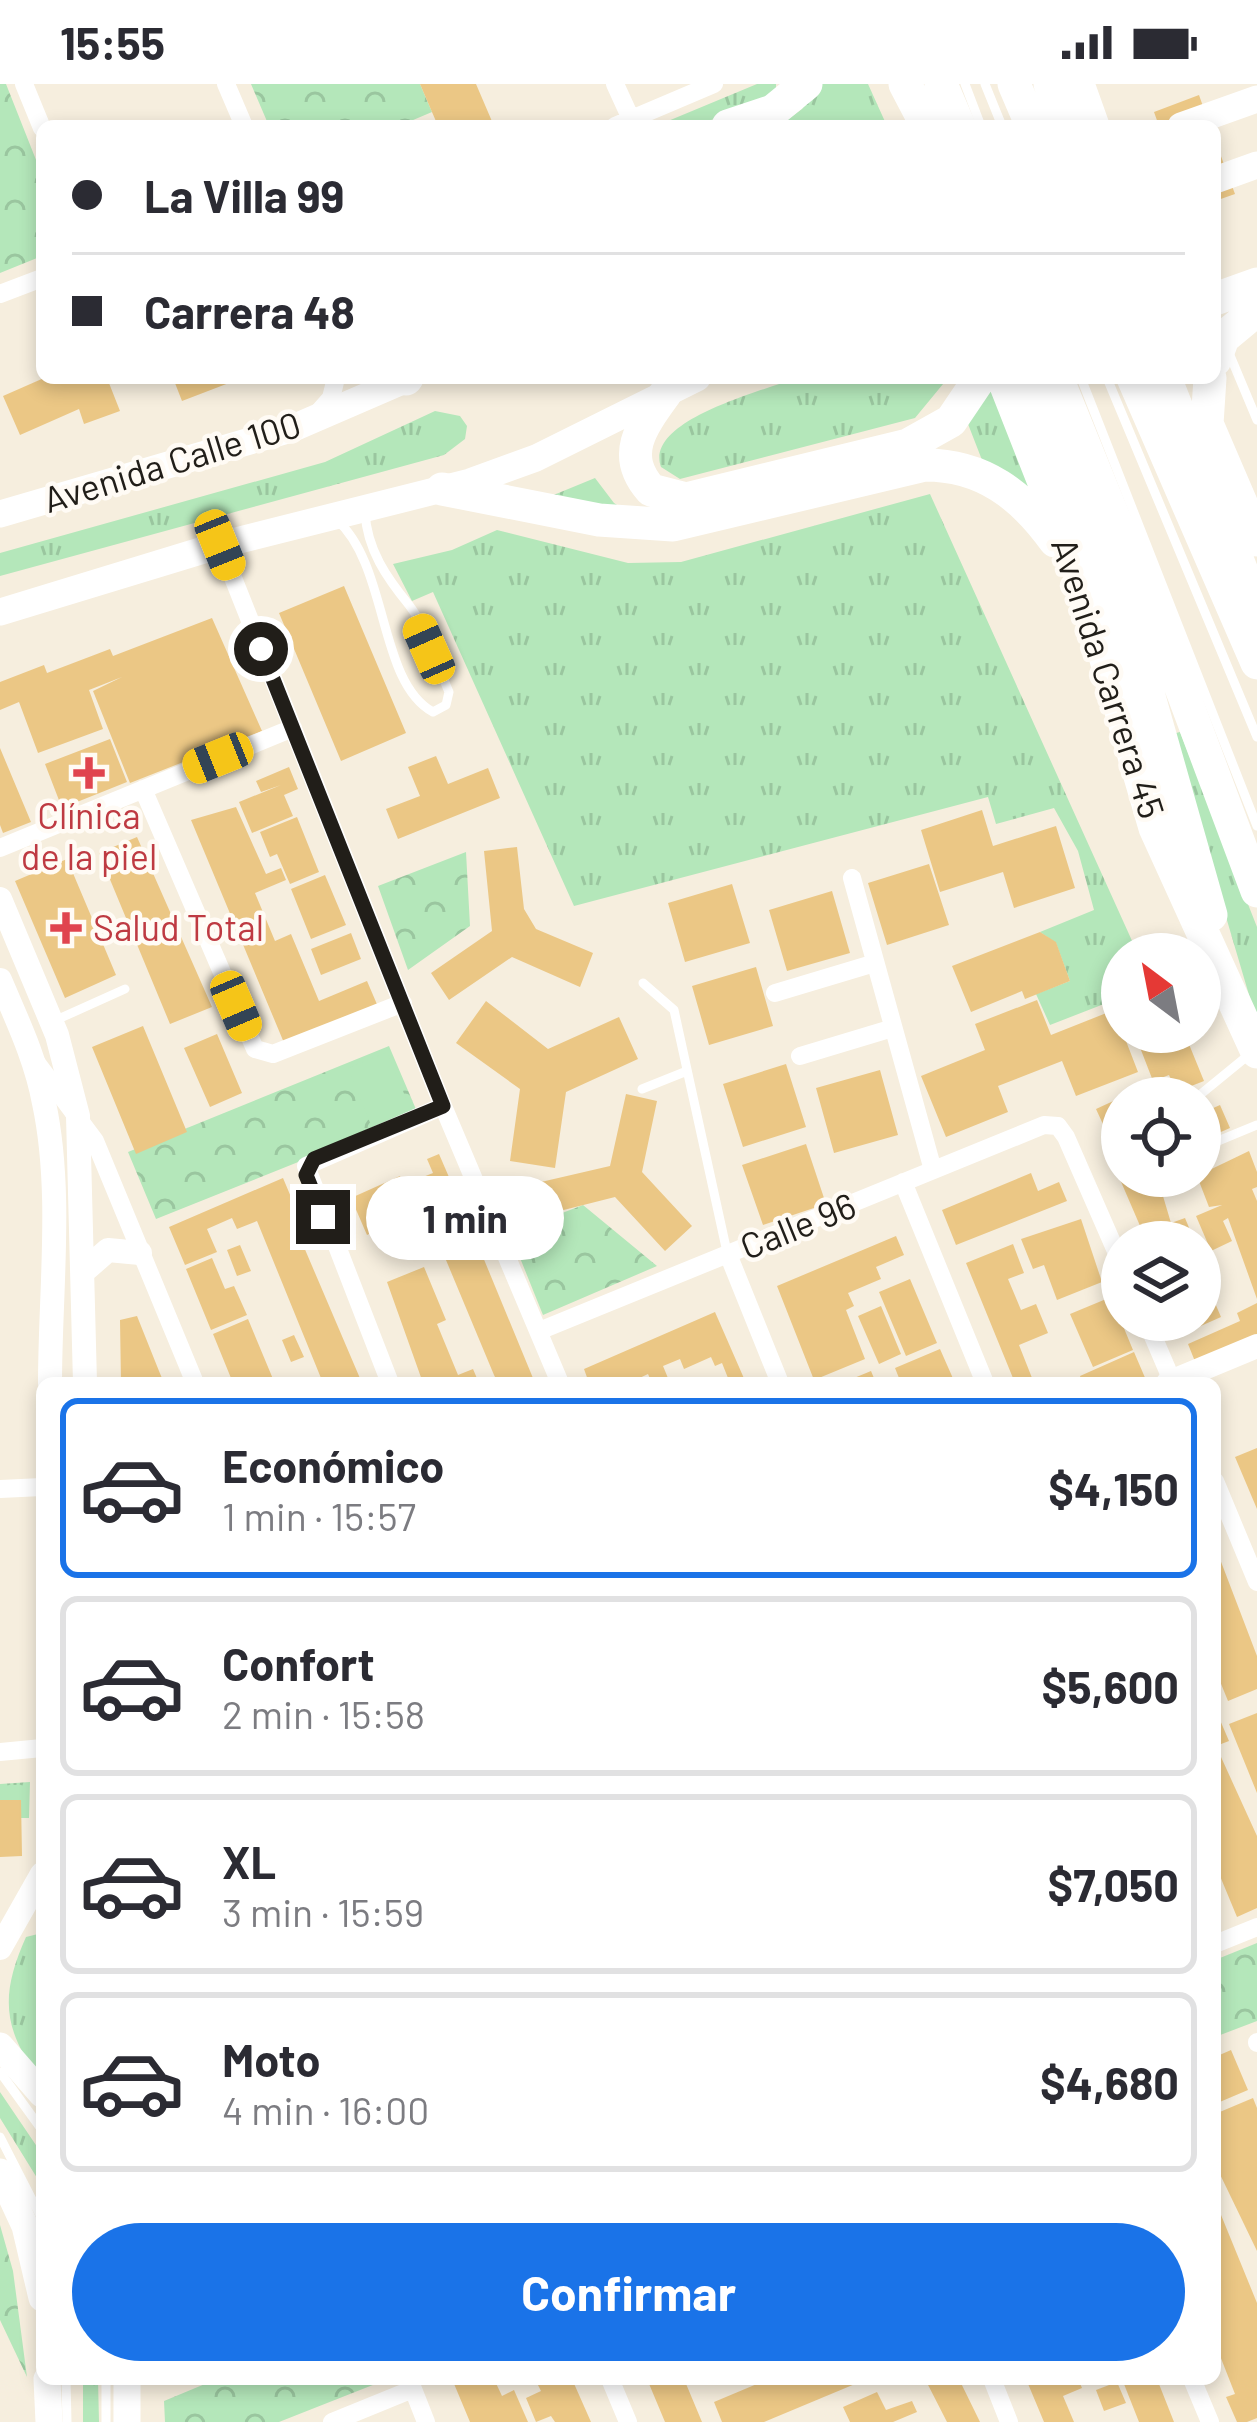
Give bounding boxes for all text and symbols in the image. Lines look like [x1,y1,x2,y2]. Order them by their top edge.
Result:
text: 15:55 [60,15,165,69]
text: La Villa 99 [144,168,344,222]
text: Carrera 48 [144,284,355,338]
street label: Avenida Calle 100 [38,401,305,520]
car [190,505,250,585]
street label: Avenida Carrera 45 [1044,532,1175,823]
car [398,609,460,689]
route start [234,622,288,676]
car [178,728,258,788]
marker: Clínica de la piel [73,757,105,789]
place label: Clínica de la piel [21,793,157,877]
place label: Salud Total [93,905,264,948]
marker: Salud Total [50,912,82,944]
north arrow [1101,933,1221,1053]
map controls [1101,933,1221,1341]
car [205,966,267,1046]
button: locate [1101,1077,1221,1197]
callout: 1 min [365,1175,563,1259]
street label: Calle 96 [734,1182,861,1267]
route end [296,1190,350,1244]
text: 1 min [422,1194,508,1241]
button: layers [1101,1221,1221,1341]
icon: car [78,1434,186,1542]
text: Económico [222,1438,444,1492]
text: $4,150 [1048,1461,1179,1515]
text: 1 min · 15:57 [222,1492,416,1539]
icon: car [78,1632,186,1740]
text: Confort [222,1636,375,1690]
text: $5,600 [1042,1659,1179,1713]
text: 2 min · 15:58 [222,1690,425,1737]
icon: car [78,1830,186,1938]
text: XL [222,1834,276,1888]
text: $7,050 [1048,1857,1179,1911]
text: 3 min · 15:59 [222,1888,424,1935]
icon: car [78,2028,186,2136]
text: Moto [222,2032,320,2086]
text: $4,680 [1040,2055,1179,2109]
text: 4 min · 16:00 [222,2086,429,2133]
button: Confirmar [72,2223,1185,2361]

